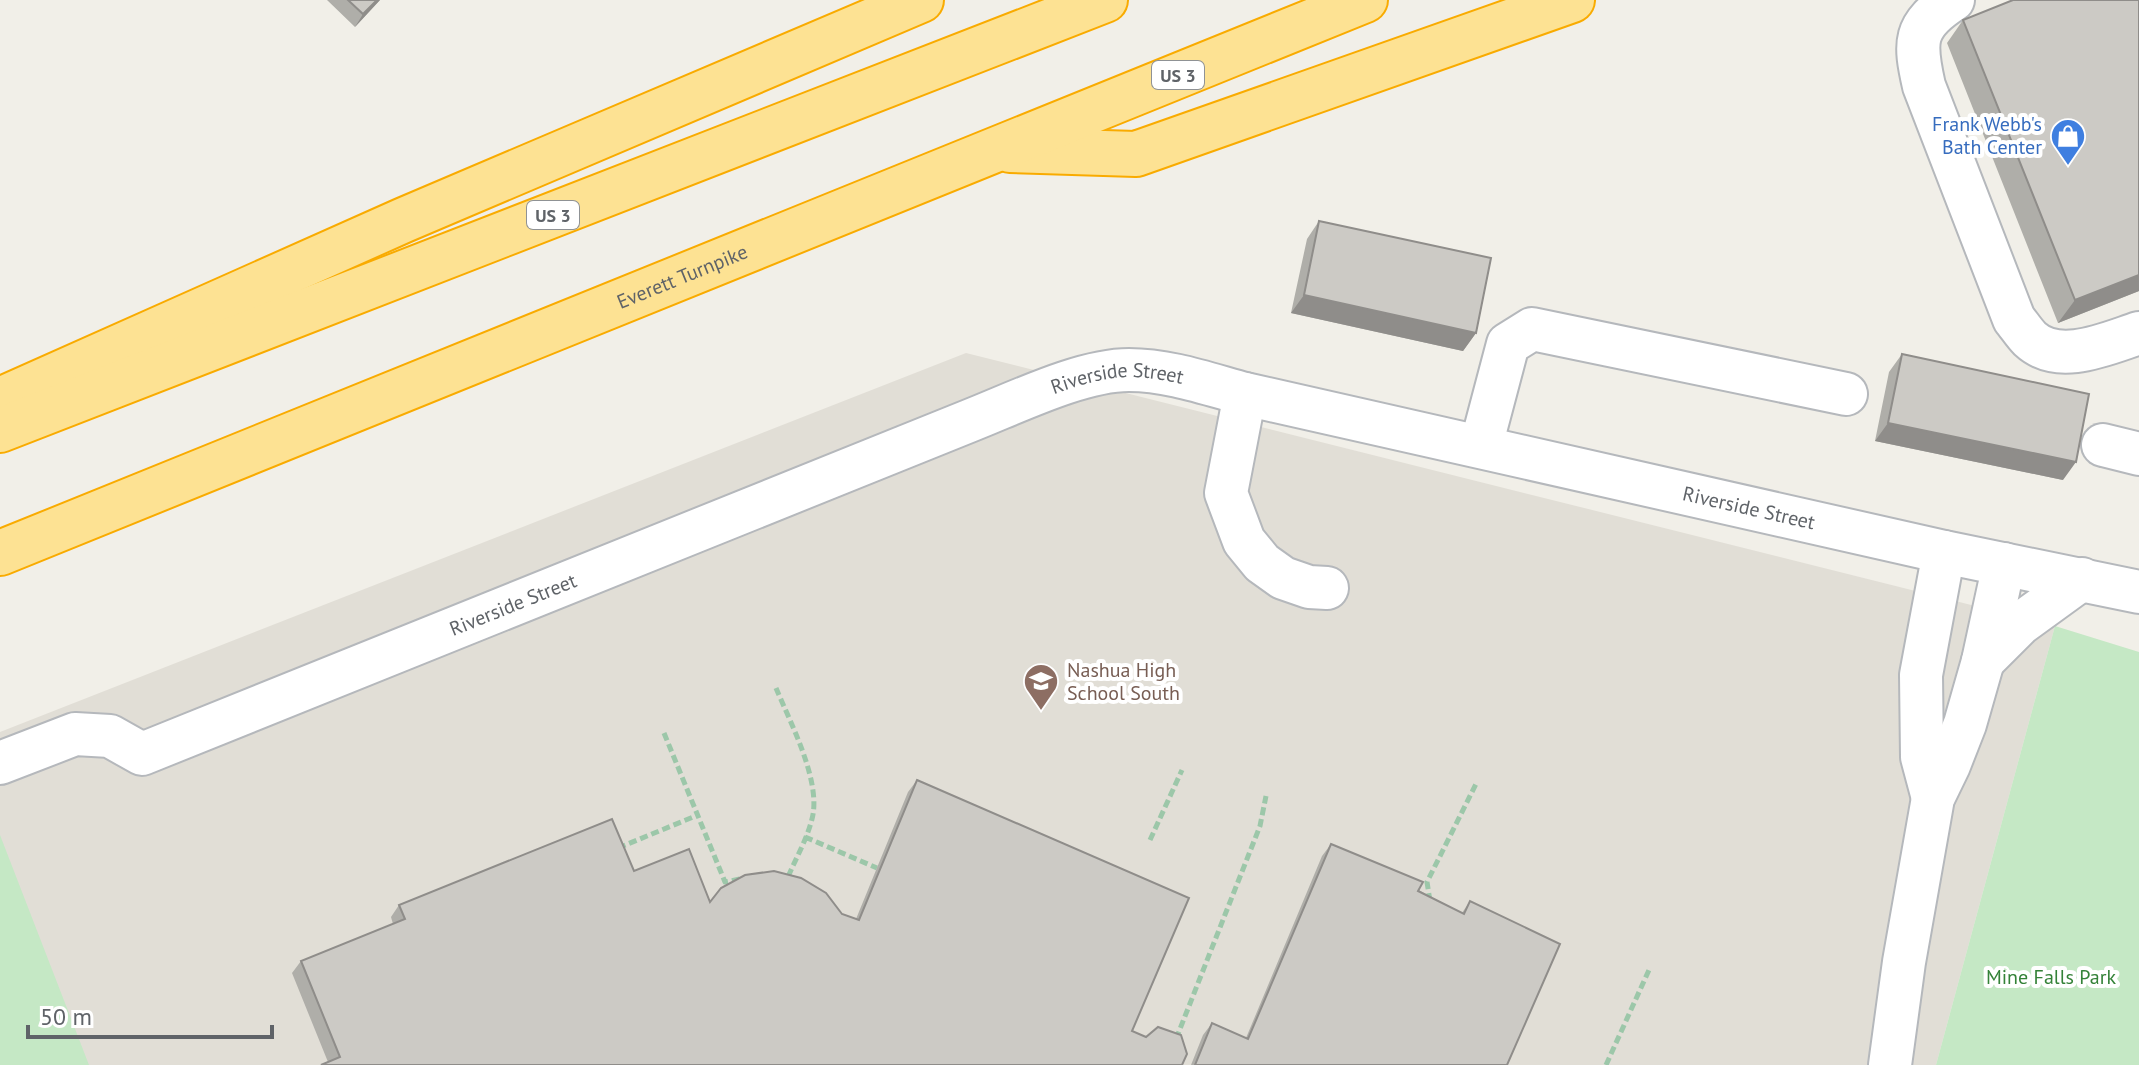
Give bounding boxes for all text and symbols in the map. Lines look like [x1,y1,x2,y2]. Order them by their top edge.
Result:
road number: US 3 [1152,61,1204,89]
place label: Frank Webb's Bath Center [1932,111,2042,160]
shop icon: Frank Webb's Bath Center [2049,117,2087,167]
road number: US 3 [527,201,579,229]
street label: Everett Turnpike [613,239,751,315]
street label: Riverside Street [1047,357,1186,400]
street label: Riverside Street [1680,480,1818,535]
street label: Riverside Street [445,567,581,642]
place label: Nashua High School South [1067,657,1180,706]
school or university icon: Nashua High School South [1022,662,1060,712]
park label: Mine Falls Park [1986,964,2116,990]
scale bar [28,989,272,1039]
text: 50 m [40,1001,92,1032]

